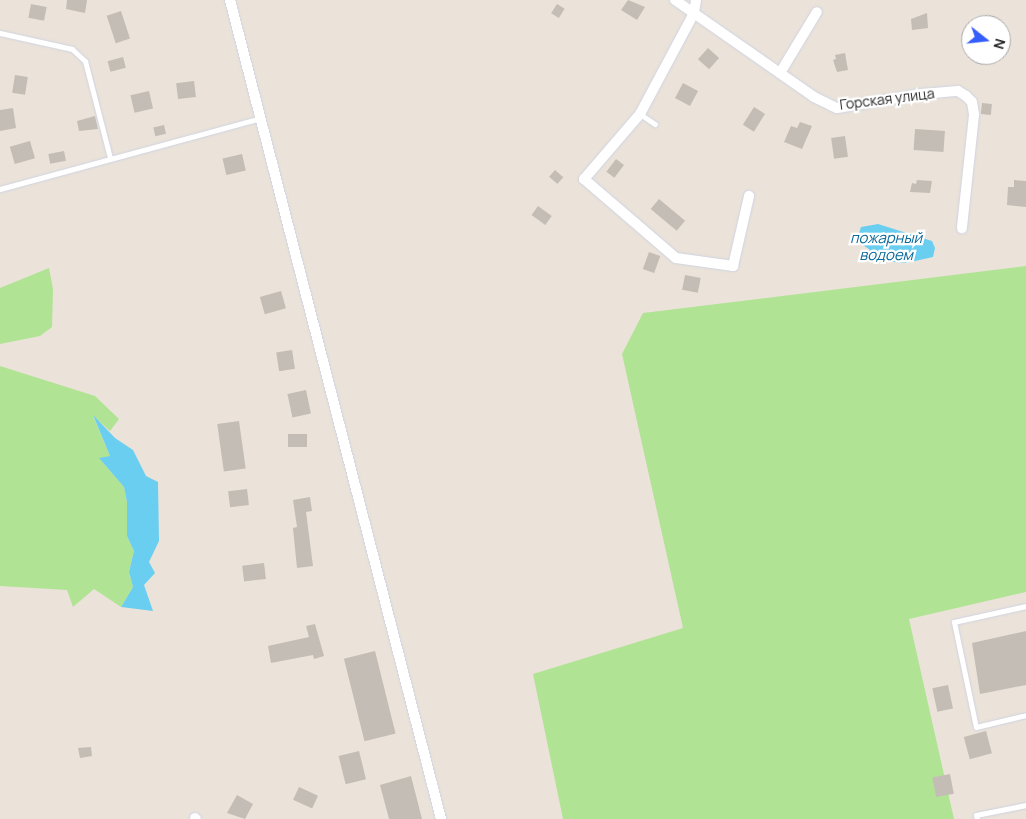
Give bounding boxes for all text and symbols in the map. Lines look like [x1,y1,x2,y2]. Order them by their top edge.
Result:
north arrow [961,15,1011,65]
text: N [989,37,1010,51]
street label: Горская улица [839,85,935,113]
water label: пожарный водоем [850,228,922,263]

